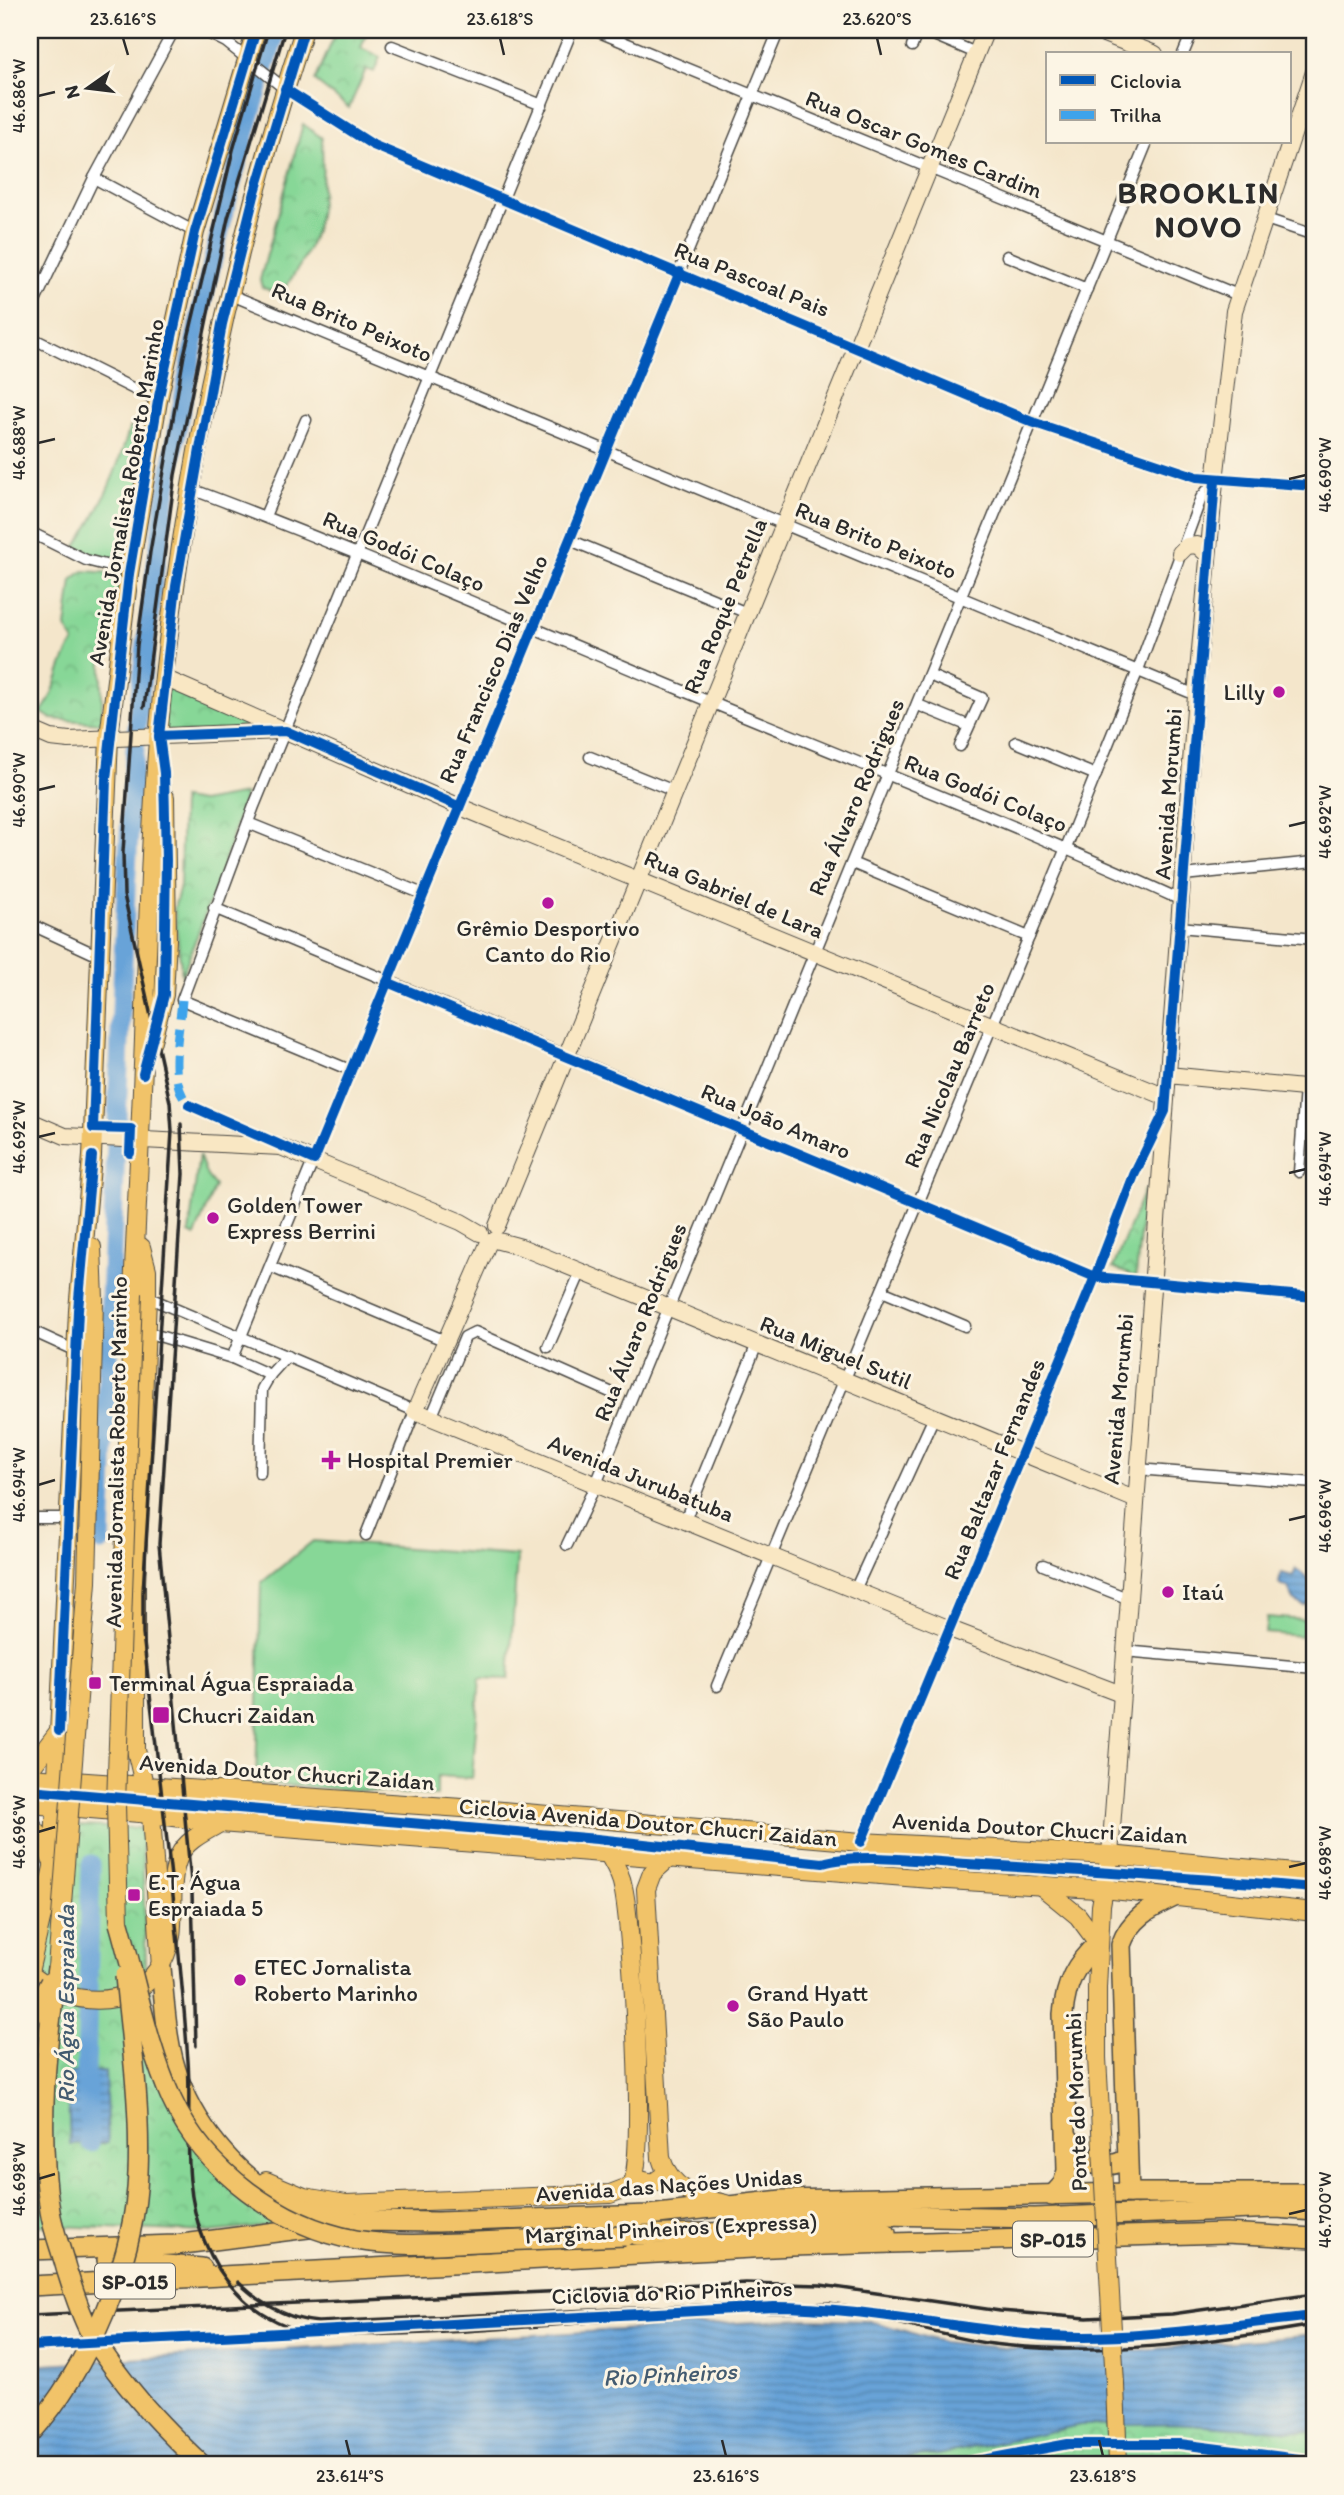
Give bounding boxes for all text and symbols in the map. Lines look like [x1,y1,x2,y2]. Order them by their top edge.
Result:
text: 23.616°S [90,8,156,30]
text: 23.618°S [467,8,533,30]
text: 23.620°S [842,8,912,30]
north arrow [52,52,122,122]
legend [1046,52,1292,144]
text: 46.686°W [8,59,30,133]
text: Ciclovia [1110,68,1181,93]
text: N [59,83,85,101]
street label: Rua Oscar Gomes Cardim [801,84,1047,205]
text: Trilha [1110,102,1161,127]
district label: BROOKLIN NOVO [1118,174,1280,245]
street label: Rua Pascoal Pais [670,235,834,323]
street label: Rua Brito Peixoto [267,276,437,368]
street label: Avenida Jornalista Roberto Marinho [82,316,170,668]
text: 46.688°W [8,406,30,480]
text: 46.690°W [1314,437,1336,513]
street label: Rua Brito Peixoto [791,495,961,585]
street label: Rua Godói Colaço [319,504,489,598]
street label: Rua Roque Petrella [677,514,773,698]
street label: Rua Francisco Dias Velho [432,551,554,787]
place label: Lilly [1224,678,1265,706]
marker: Lilly [1271,684,1287,700]
street label: Rua Álvaro Rodrigues [802,694,910,900]
street label: Avenida Morumbi [1148,707,1188,881]
street label: Rua Godói Colaço [900,747,1072,839]
text: 46.690°W [8,752,30,828]
text: 46.692°W [1314,785,1336,859]
street label: Rua Gabriel de Lara [640,843,828,945]
marker: Grêmio Desportivo Canto do Rio [540,895,556,911]
place label: Grêmio Desportivo Canto do Rio [456,914,640,968]
street label: Rua Nicolau Barreto [897,978,1001,1172]
street label: Rua João Amaro [697,1077,855,1165]
text: 46.692°W [8,1100,30,1174]
text: 46.694°W [1314,1131,1336,1207]
place label: Golden Tower Express Berrini [227,1191,376,1245]
marker: Golden Tower Express Berrini [205,1210,221,1226]
street label: Rua Álvaro Rodrigues [587,1219,693,1425]
street label: Avenida Jornalista Roberto Marinho [99,1276,133,1628]
street label: Rua Miguel Sutil [756,1309,917,1395]
street label: Avenida Morumbi [1097,1312,1139,1486]
street label: Rua Baltazar Fernandes [937,1354,1051,1584]
street label: Avenida Jurubatuba [544,1428,738,1528]
place label: Hospital Premier [347,1446,513,1474]
text: 46.694°W [8,1447,30,1523]
marker: Hospital Premier [321,1450,341,1470]
text: 46.696°W [1314,1479,1336,1553]
place label: Itaú [1182,1578,1224,1606]
marker: Itaú [1160,1584,1176,1600]
place label: Terminal Água Espraiada [109,1669,354,1697]
marker: Terminal Água Espraiada [87,1675,103,1691]
place label: Chucri Zaidan [177,1701,315,1729]
marker: Chucri Zaidan [151,1705,171,1725]
street label: Avenida Doutor Chucri Zaidan [139,1748,435,1796]
street label: Ciclovia Avenida Doutor Chucri Zaidan [458,1792,838,1852]
text: 46.696°W [8,1795,30,1869]
street label: Avenida Doutor Chucri Zaidan [892,1806,1188,1850]
text: 46.698°W [1314,1826,1336,1900]
place label: E.T. Água Espraiada 5 [148,1868,263,1922]
marker: E.T. Água Espraiada 5 [126,1887,142,1903]
water label: Rio Água Espraiada [51,1904,80,2103]
place label: ETEC Jornalista Roberto Marinho [254,1953,418,2007]
marker: ETEC Jornalista Roberto Marinho [232,1972,248,1988]
place label: Grand Hyatt São Paulo [747,1979,868,2033]
marker: Grand Hyatt São Paulo [725,1998,741,2014]
street label: Ponte do Morumbi [1059,2012,1093,2192]
text: 46.698°W [8,2142,30,2216]
street label: Avenida das Nações Unidas [535,2162,803,2208]
text: 46.700°W [1314,2172,1336,2248]
street label: Marginal Pinheiros (Expressa) [524,2206,818,2250]
road number: SP-015 [1013,2222,1093,2256]
road number: SP-015 [95,2264,175,2298]
street label: Ciclovia do Rio Pinheiros [551,2274,793,2310]
water label: Rio Pinheiros [602,2356,739,2392]
text: 23.614°S [316,2465,384,2487]
text: 23.616°S [693,2465,759,2487]
text: 23.618°S [1070,2465,1136,2487]

